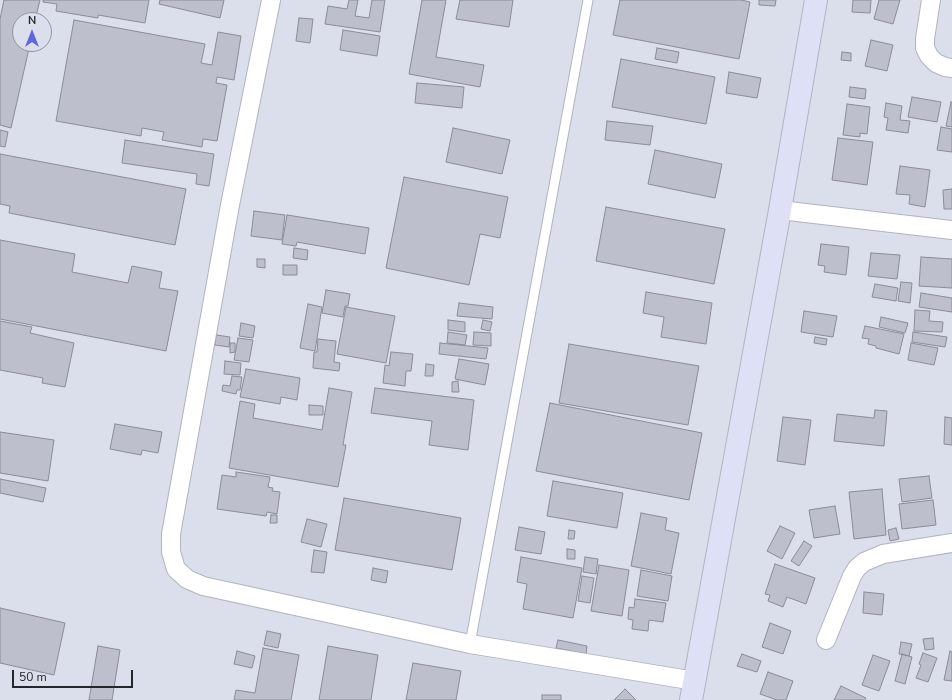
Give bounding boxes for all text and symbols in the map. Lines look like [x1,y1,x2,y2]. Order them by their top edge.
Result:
north arrow [12,12,52,52]
text: N [28,13,36,28]
scale bar [14,662,135,688]
text: 50 m [19,669,47,685]

